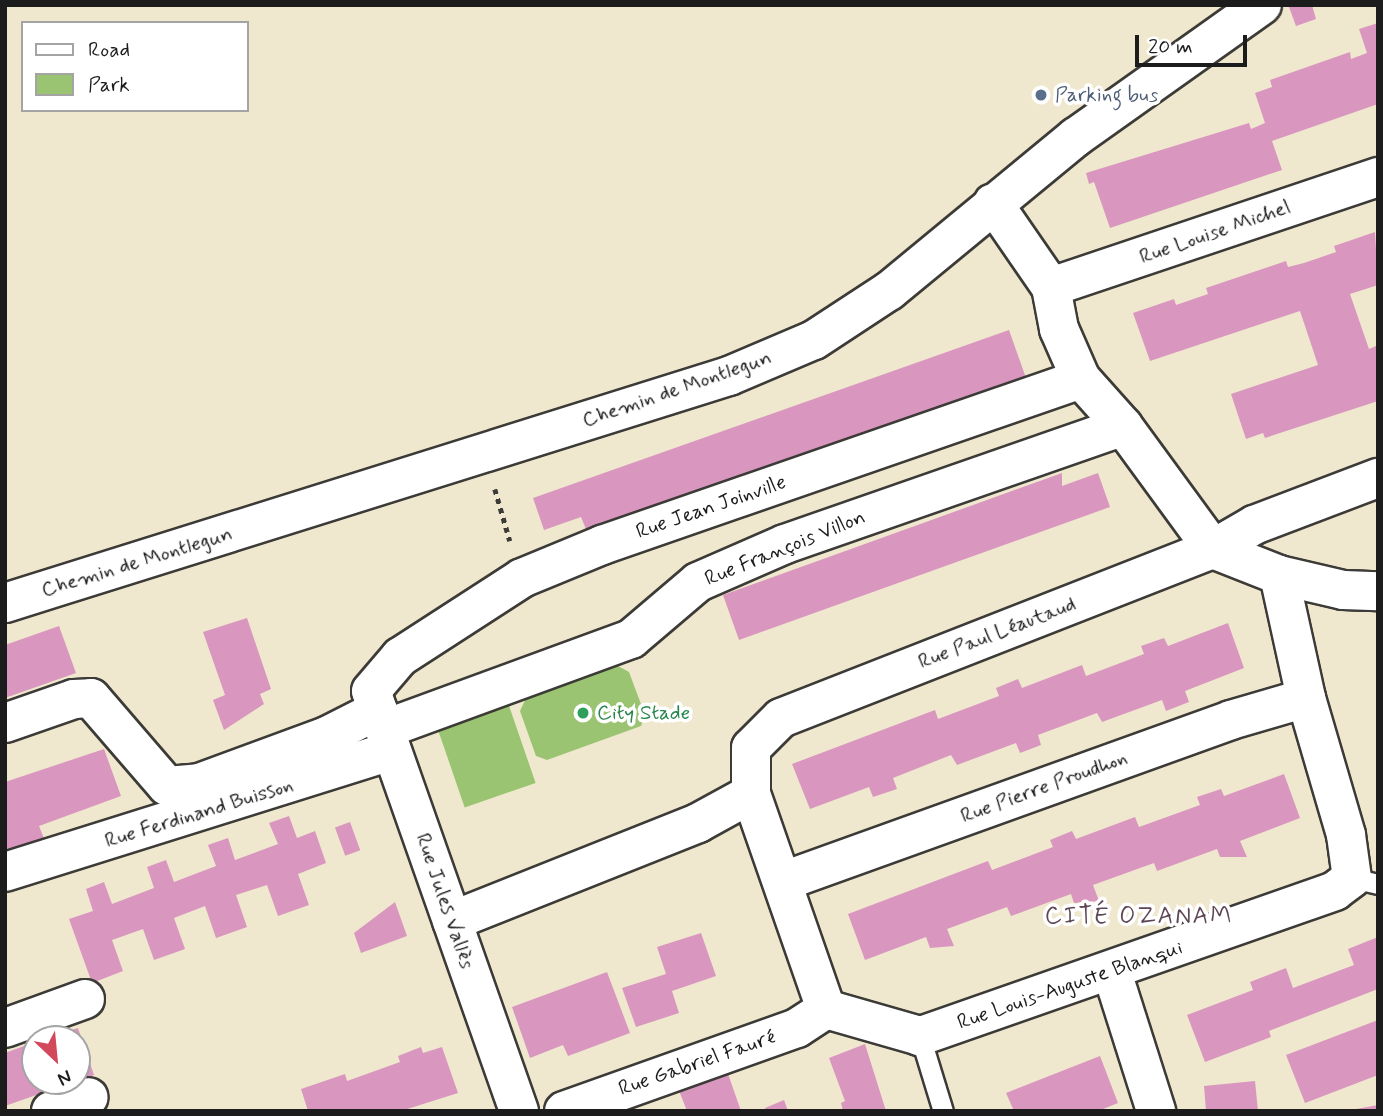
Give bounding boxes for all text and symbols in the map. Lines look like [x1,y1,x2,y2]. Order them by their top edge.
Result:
legend [21,21,248,112]
scale bar [1138,21,1250,65]
text: 20 m [1148,33,1193,61]
text: Road [88,36,130,64]
text: Park [88,71,130,99]
place label: Parking bus [1055,82,1157,108]
marker: Parking bus [1033,87,1049,103]
street label: Rue Louise Michel [1137,195,1293,269]
street label: Chemin de Montlegun [574,343,780,435]
street label: Rue Jean Joinville [632,469,790,545]
street label: Rue François Villon [702,505,868,591]
street label: Chemin de Montlegun [34,520,240,604]
street label: Rue Paul Léautaud [917,592,1077,674]
place label: City Stade [597,700,690,726]
marker: City Stade [575,705,591,721]
street label: Rue Pierre Proudhon [958,746,1130,828]
street label: Rue Ferdinand Buisson [100,772,298,854]
street label: Rue Jules Vallès [410,831,480,971]
district label: CITÉ OZANAM [1046,903,1232,931]
street label: Rue Louis-Auguste Blanqui [956,935,1184,1035]
north arrow [21,1025,91,1095]
street label: Rue Gabriel Fauré [619,1026,775,1100]
text: N [53,1064,76,1092]

